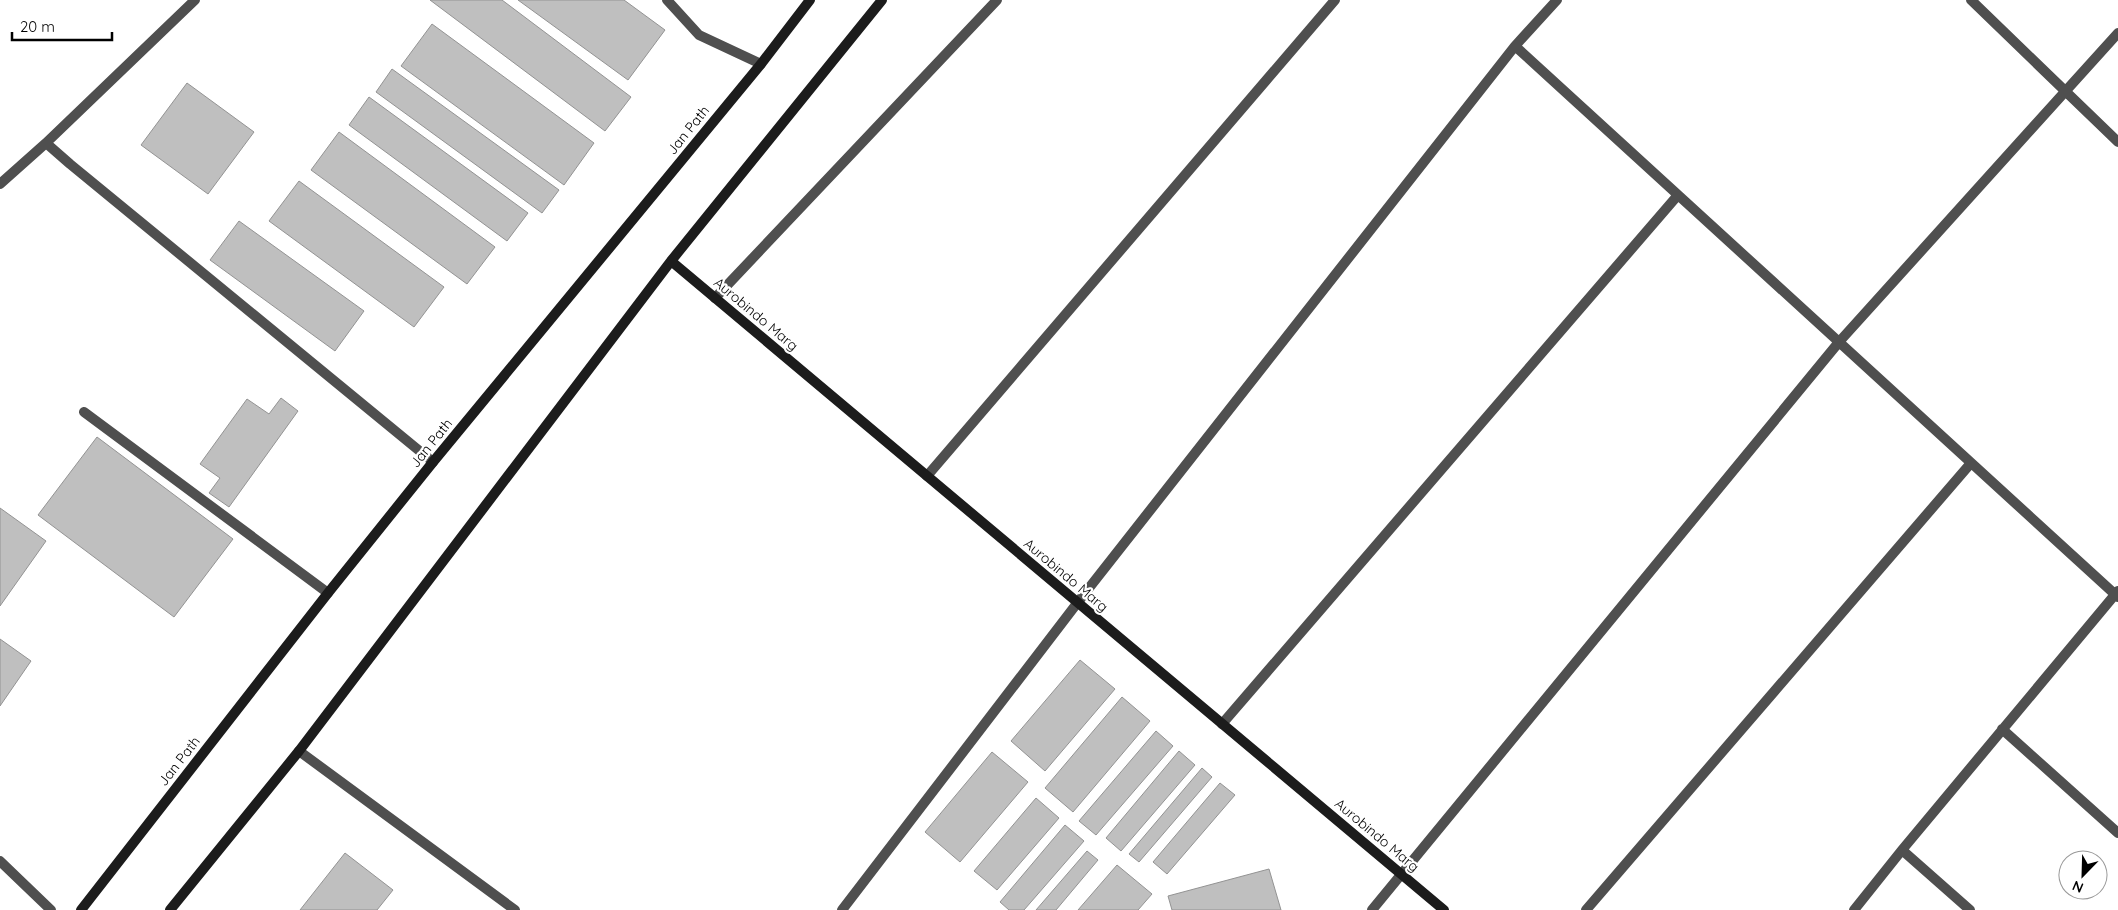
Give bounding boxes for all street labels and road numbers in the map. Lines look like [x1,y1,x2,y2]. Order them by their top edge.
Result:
street label: Jan Path [663,102,713,158]
street label: Aurobindo Marg [710,273,802,355]
street label: Jan Path [406,415,456,471]
street label: Aurobindo Marg [1020,534,1112,616]
street label: Jan Path [154,733,204,789]
street label: Aurobindo Marg [1331,794,1423,876]

